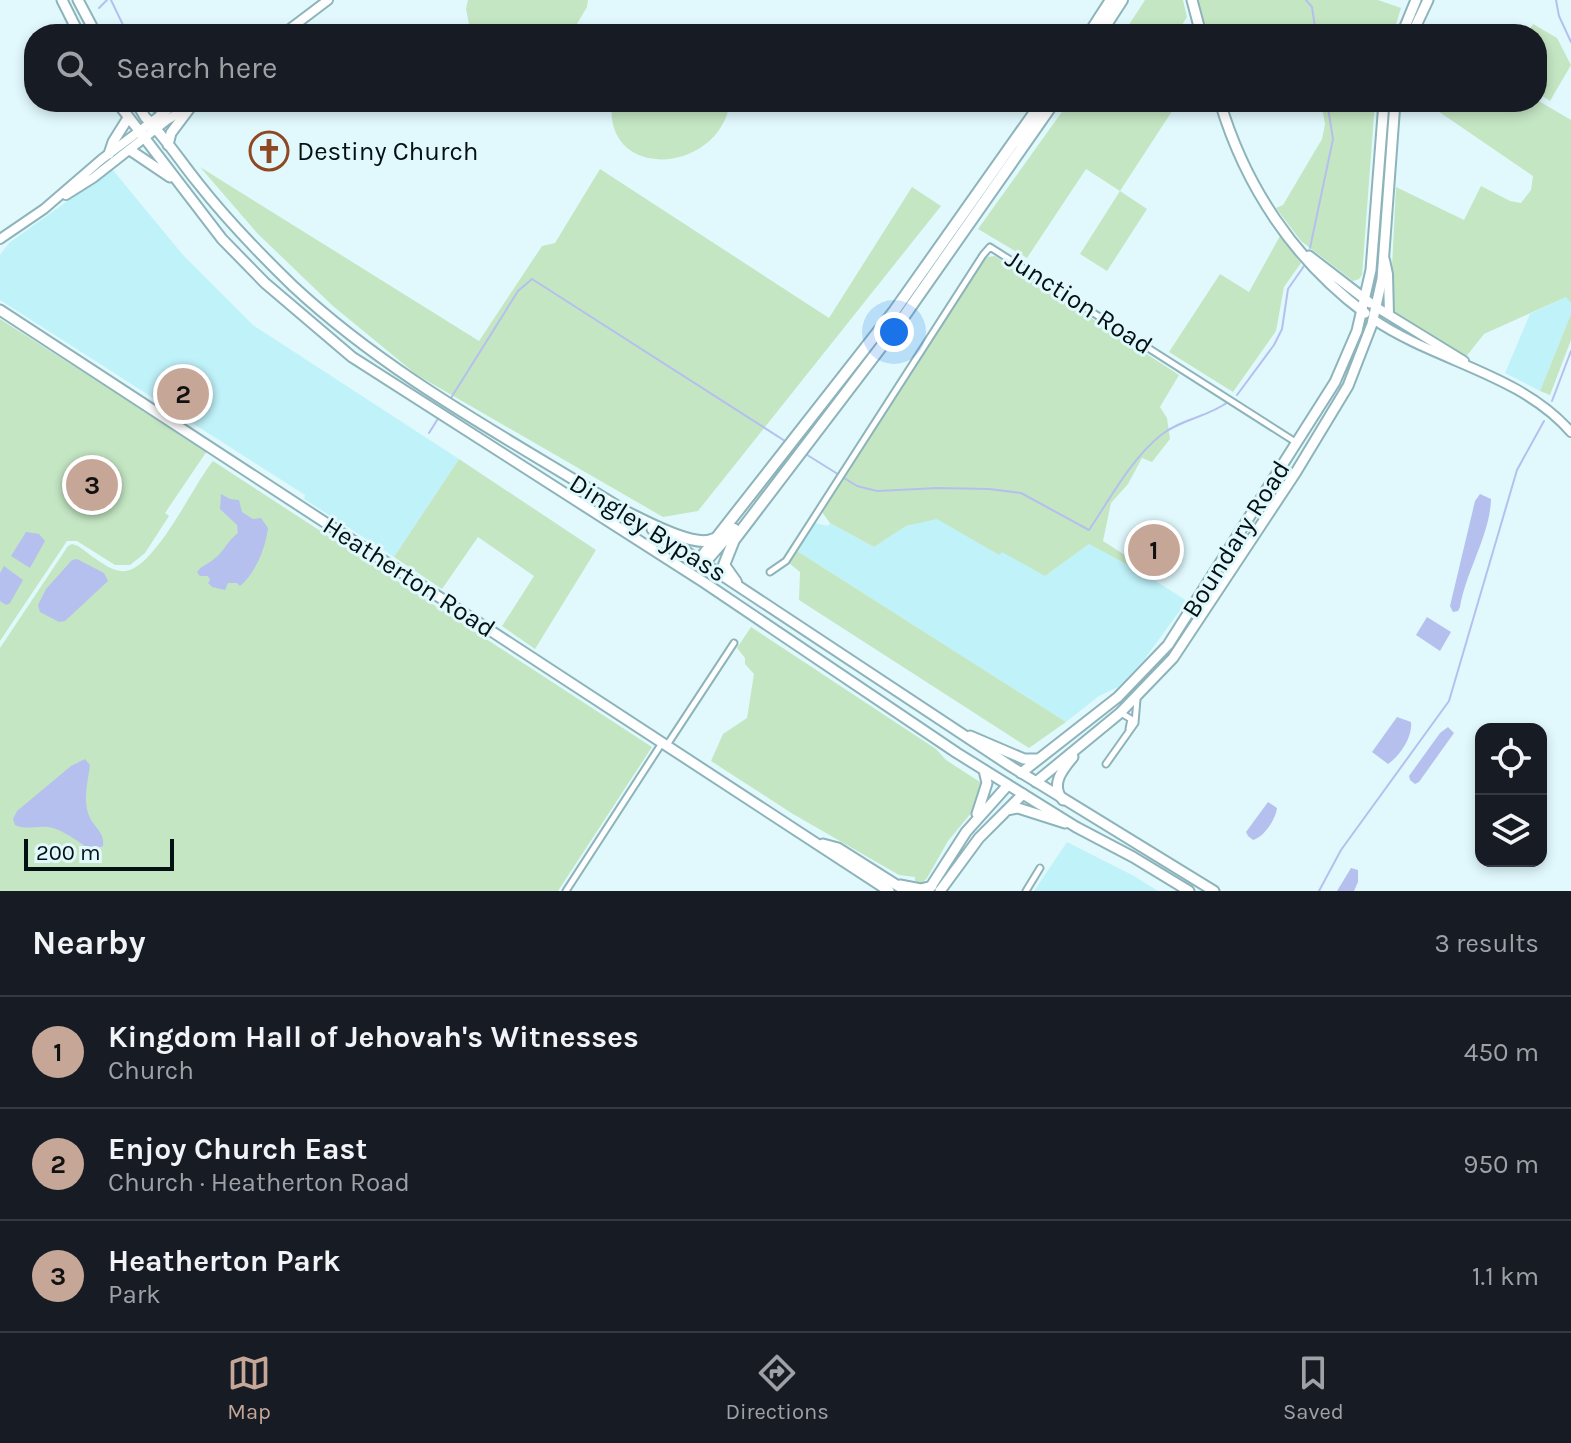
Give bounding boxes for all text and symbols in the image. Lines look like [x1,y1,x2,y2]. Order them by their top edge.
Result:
search box [24,24,1547,112]
icon: search [52,46,96,90]
text: Search here [116,50,277,86]
church icon: Destiny Church [248,130,290,172]
place label: Destiny Church [297,136,479,167]
street label: Junction Road [1000,243,1158,361]
your location [874,312,914,352]
pin: 2 [157,364,209,424]
pin: 3 [66,455,118,515]
street label: Boundary Road [1175,455,1297,623]
street label: Dingley Bypass [564,467,732,589]
street label: Heatherton Road [317,510,501,644]
pin: 1 [1128,520,1180,580]
map controls [1475,723,1547,867]
button: locate [1475,723,1547,795]
button: layers [1475,795,1547,867]
scale bar [24,835,174,871]
text: 200 m [36,840,101,866]
text: Nearby [32,923,146,963]
text: 3 results [1435,928,1539,959]
text: Kingdom Hall of Jehovah's Witnesses [108,1019,639,1055]
text: 1 [53,1037,63,1068]
text: 450 m [1464,1037,1539,1068]
text: Church [108,1055,194,1086]
text: Enjoy Church East [108,1131,367,1167]
text: 2 [50,1149,66,1180]
text: 950 m [1463,1149,1539,1180]
text: Church · Heatherton Road [108,1167,410,1198]
text: Heatherton Park [108,1243,340,1279]
text: 3 [50,1261,66,1292]
text: 1.1 km [1472,1261,1539,1292]
text: Park [108,1279,161,1310]
tab: Map [227,1351,271,1425]
tab: Directions [725,1351,829,1425]
tab: Saved [1283,1351,1344,1425]

